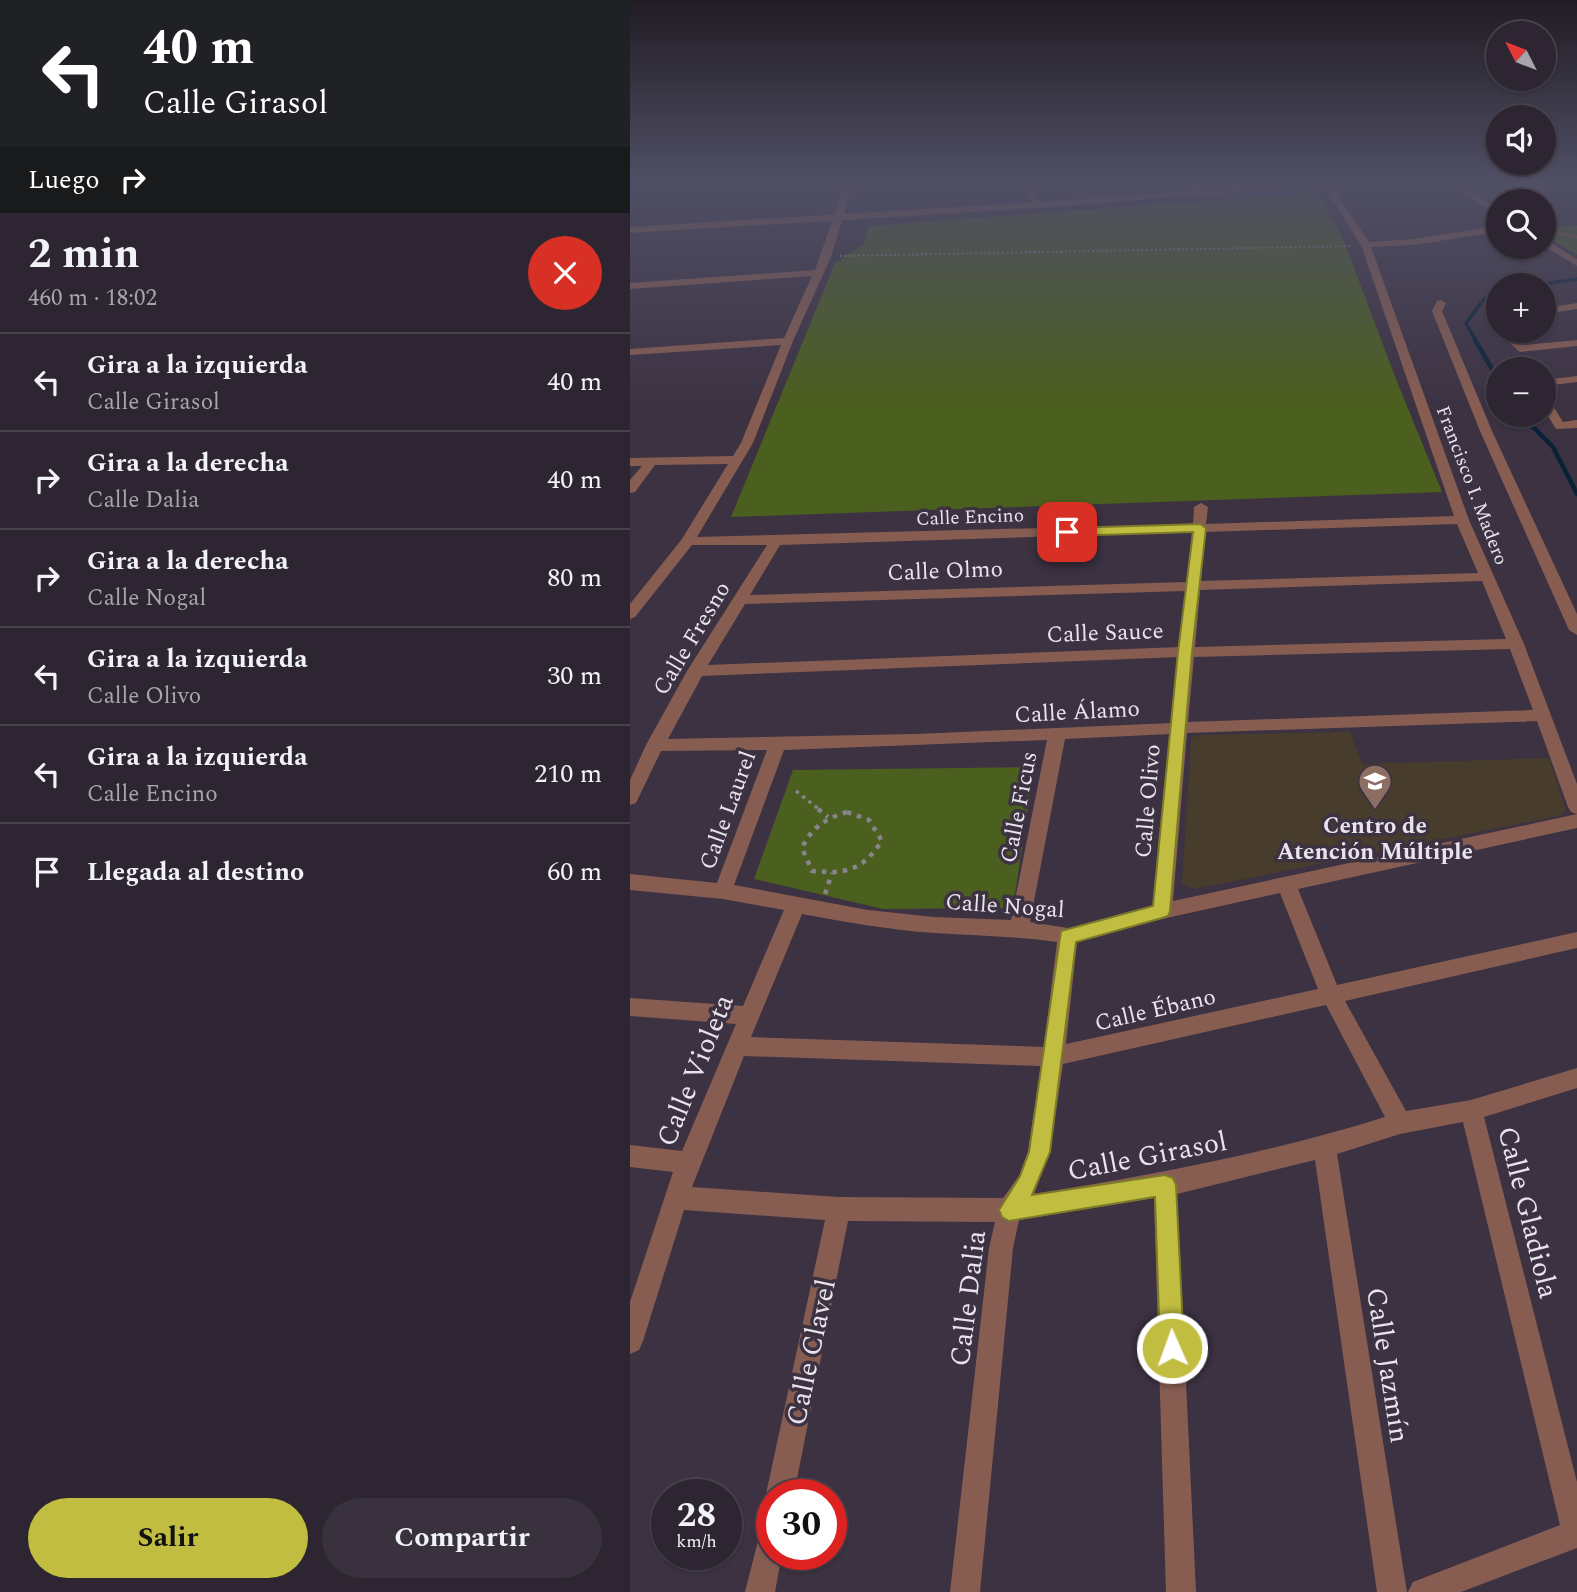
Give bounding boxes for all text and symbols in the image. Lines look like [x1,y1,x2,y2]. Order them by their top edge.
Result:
text: 40 m [143,11,254,86]
north arrow [1486,21,1556,91]
map controls [1486,21,1556,427]
icon: left [28,28,119,119]
text: Calle Girasol [143,79,328,128]
button: sound [1486,105,1556,175]
text: Luego [28,160,100,200]
icon: right [114,161,152,199]
button: search [1486,189,1556,259]
text: 2 min [28,223,140,286]
button: close [528,236,602,310]
button: + [1486,273,1556,343]
text: 460 m · 18:02 [28,281,157,316]
text: Gira a la izquierda [87,345,308,385]
button: − [1486,357,1556,427]
text: 40 m [547,362,602,402]
icon: left [28,363,66,401]
text: Calle Girasol [87,385,220,420]
street label: Francisco I. Madero [1428,402,1515,569]
text: Gira a la derecha [87,443,289,483]
text: 40 m [547,460,602,500]
icon: right [28,461,66,499]
text: Calle Dalia [87,483,199,518]
street label: Calle Encino [916,501,1024,534]
pin [1037,502,1097,562]
icon: arrive [1048,513,1086,551]
text: Gira a la derecha [87,541,289,581]
street label: Calle Olmo [887,552,1004,591]
text: 80 m [547,558,602,598]
icon: right [28,559,66,597]
street label: Calle Fresno [644,575,740,703]
text: Calle Nogal [87,581,206,616]
street label: Calle Sauce [1046,614,1164,653]
text: Gira a la izquierda [87,639,308,679]
text: 30 m [547,656,602,696]
icon: left [28,657,66,695]
text: Calle Olivo [87,679,201,714]
street label: Calle Álamo [1014,692,1141,733]
text: Gira a la izquierda [87,737,308,777]
street label: Calle Olivo [1126,743,1171,860]
street label: Calle Laurel [691,746,766,875]
street label: Calle Ficus [991,748,1047,866]
text: 210 m [534,754,602,794]
icon: left [28,755,66,793]
school or university icon: Centro de Atención Múltiple [1356,762,1394,811]
text: Calle Encino [87,777,218,812]
place label: Centro de Atención Múltiple [1277,809,1473,870]
text: Llegada al destino [87,852,304,892]
text: 60 m [547,852,602,892]
icon: arrive [28,853,66,891]
street label: Calle Nogal [944,885,1066,928]
street label: Calle Ébano [1091,980,1219,1041]
street label: Calle Violeta [645,988,746,1153]
street label: Calle Girasol [1064,1120,1231,1193]
street label: Calle Gladiola [1485,1122,1570,1303]
street label: Calle Dalia [939,1227,998,1369]
street label: Calle Clavel [775,1275,848,1429]
street label: Calle Jazmín [1354,1284,1421,1446]
position arrow [1135,1311,1209,1385]
speed limit sign: 30 [756,1479,847,1570]
text: 28 [677,1489,716,1542]
button: Salir [28,1498,308,1578]
button: Compartir [322,1498,602,1578]
text: km/h [676,1528,717,1555]

